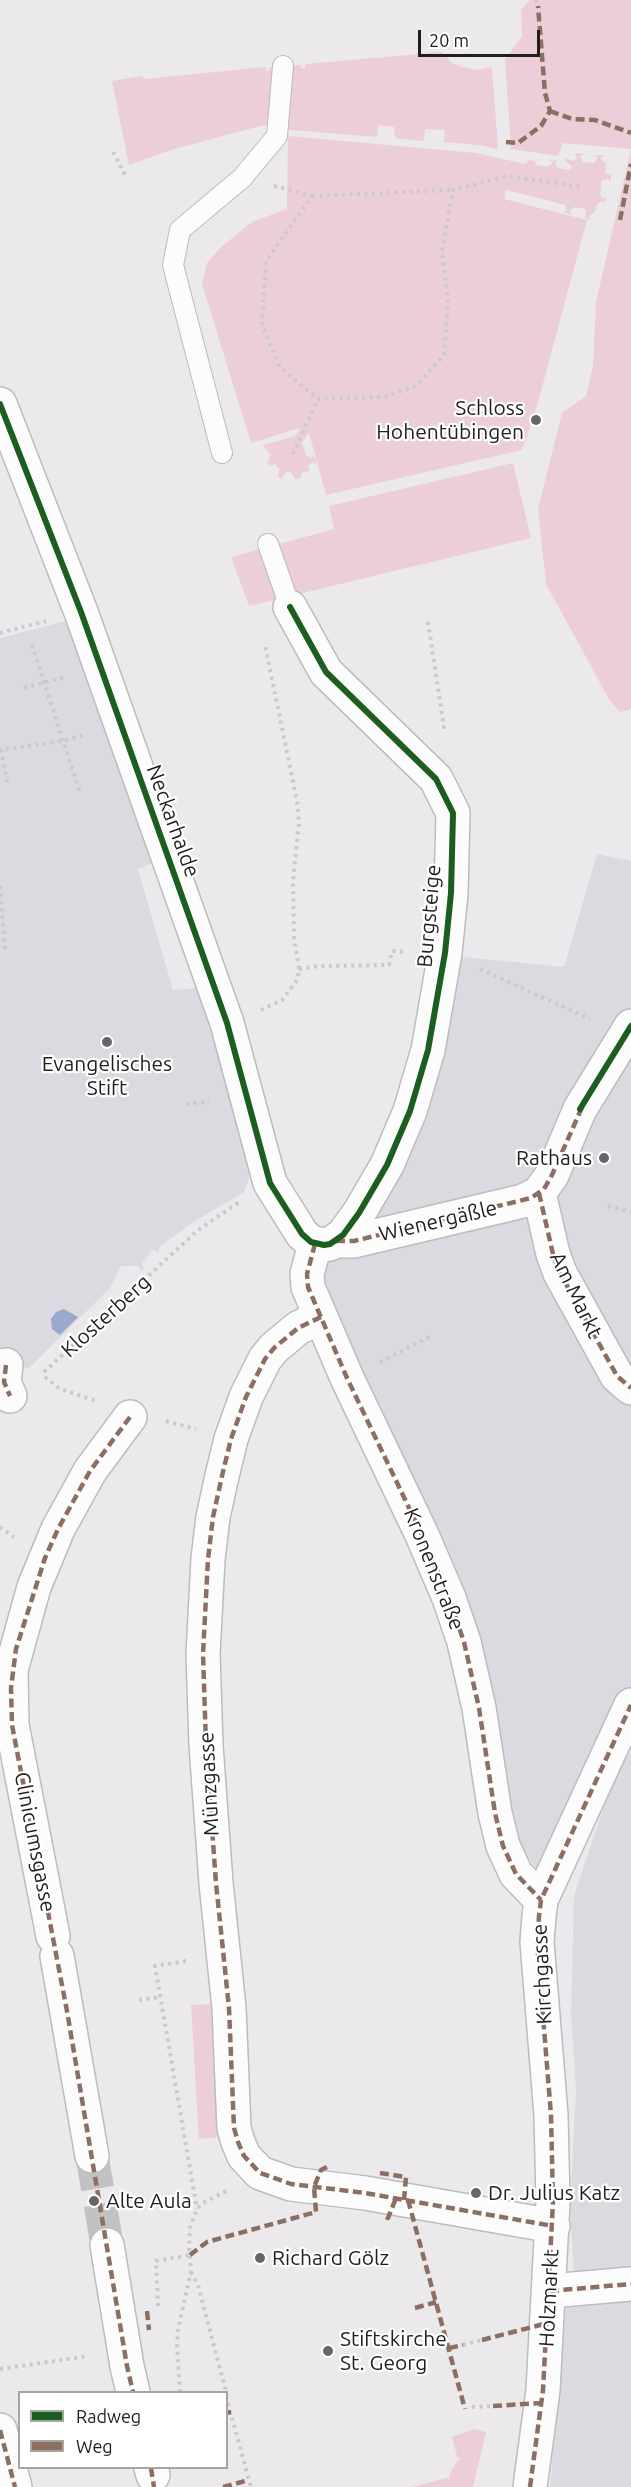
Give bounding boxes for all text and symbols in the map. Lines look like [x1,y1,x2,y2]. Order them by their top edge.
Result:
scale bar [421,18,542,56]
text: 20 m [429,30,469,50]
place label: Schloss Hohentübingen [376,395,524,445]
marker: Schloss Hohentübingen [529,413,543,427]
street label: Neckarhalde [141,761,205,881]
street label: Burgsteige [412,864,446,968]
marker: Evangelisches Stift [100,1035,114,1049]
place label: Evangelisches Stift [42,1051,172,1101]
place label: Rathaus [516,1145,592,1171]
marker: Rathaus [597,1151,611,1165]
street label: Wienergäßle [376,1195,500,1247]
street label: Am Markt [544,1248,608,1342]
street label: Klosterberg [56,1269,156,1363]
street label: Kronenstraße [398,1505,470,1633]
street label: Münzgasse [194,1731,224,1837]
street label: Clinicumsgasse [9,1770,61,1914]
street label: Kirchgasse [527,1923,557,2025]
place label: Dr. Julius Katz [488,2180,620,2206]
marker: Dr. Julius Katz [469,2186,483,2200]
place label: Alte Aula [106,2188,192,2214]
marker: Alte Aula [87,2194,101,2208]
place label: Richard Gölz [272,2245,389,2271]
street label: Holzmarkt [534,2248,564,2348]
marker: Richard Gölz [253,2251,267,2265]
place label: Stiftskirche St. Georg [340,2326,447,2376]
marker: Stiftskirche St. Georg [321,2344,335,2358]
legend [18,2391,228,2469]
text: Radweg [76,2406,141,2426]
text: Weg [76,2436,113,2456]

